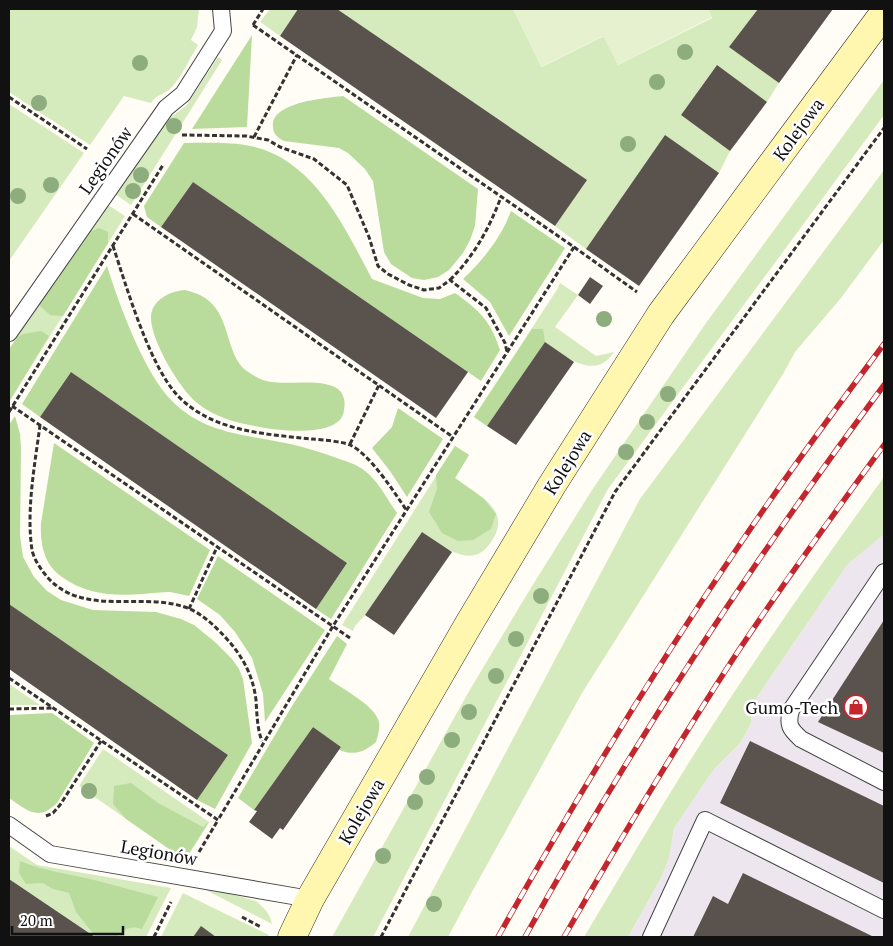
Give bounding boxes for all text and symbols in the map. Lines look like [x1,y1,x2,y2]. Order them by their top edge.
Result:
street label: Kolejowa [767,93,829,165]
street label: Legionów [73,121,138,199]
street label: Kolejowa [538,425,596,499]
shop icon: Gumo-Tech [843,694,869,720]
place label: Gumo-Tech [745,695,838,719]
street label: Kolejowa [333,774,389,848]
street label: Legionów [119,833,200,871]
scale bar [12,904,124,936]
text: 20 m [20,910,53,930]

